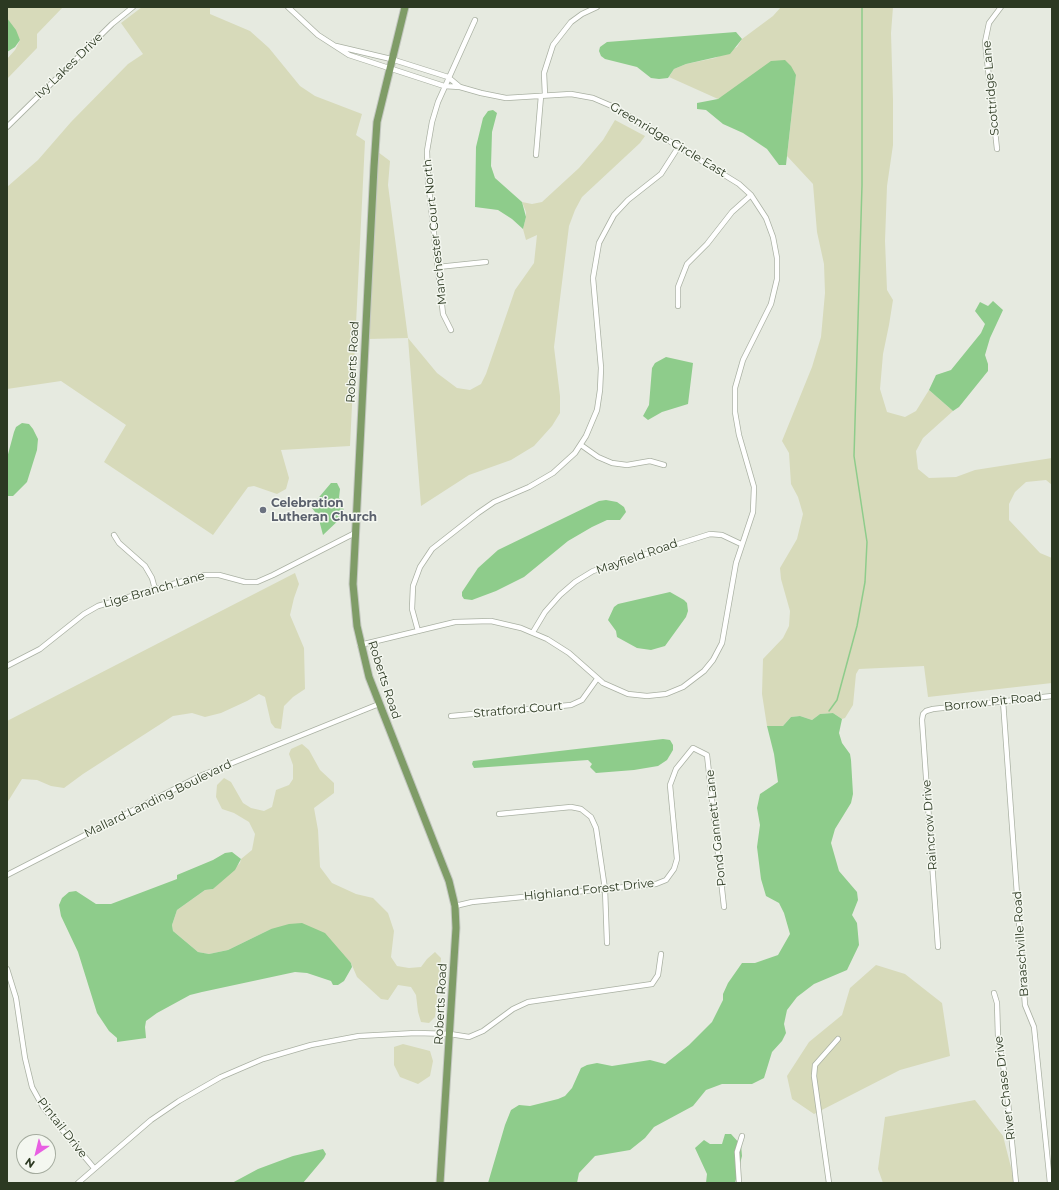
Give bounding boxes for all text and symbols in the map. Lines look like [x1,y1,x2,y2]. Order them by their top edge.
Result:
street label: Ivy Lakes Drive [32,30,106,102]
street label: Scottridge Lane [980,40,1002,136]
street label: Greenridge Circle East [607,99,729,181]
street label: Manchester Court North [420,158,450,306]
street label: Roberts Road [344,321,362,403]
place label: Celebration Lutheran Church [271,496,377,524]
marker: Celebration Lutheran Church [258,505,268,515]
street label: Mayfield Road [594,536,680,578]
street label: Lige Branch Lane [102,569,206,611]
street label: Roberts Road [365,639,403,721]
street label: Borrow Pit Road [943,690,1043,714]
street label: Stratford Court [473,699,563,721]
street label: Mallard Landing Boulevard [82,757,234,841]
street label: Pond Gannett Lane [703,769,729,887]
street label: Raincrow Drive [920,779,940,871]
street label: Highland Forest Drive [523,876,655,904]
street label: Braaschville Road [1010,891,1032,997]
street label: Roberts Road [432,963,450,1045]
street label: River Chase Drive [991,1035,1019,1141]
street label: Pintail Drive [34,1095,90,1161]
north arrow [16,1134,56,1174]
text: N [22,1155,37,1171]

